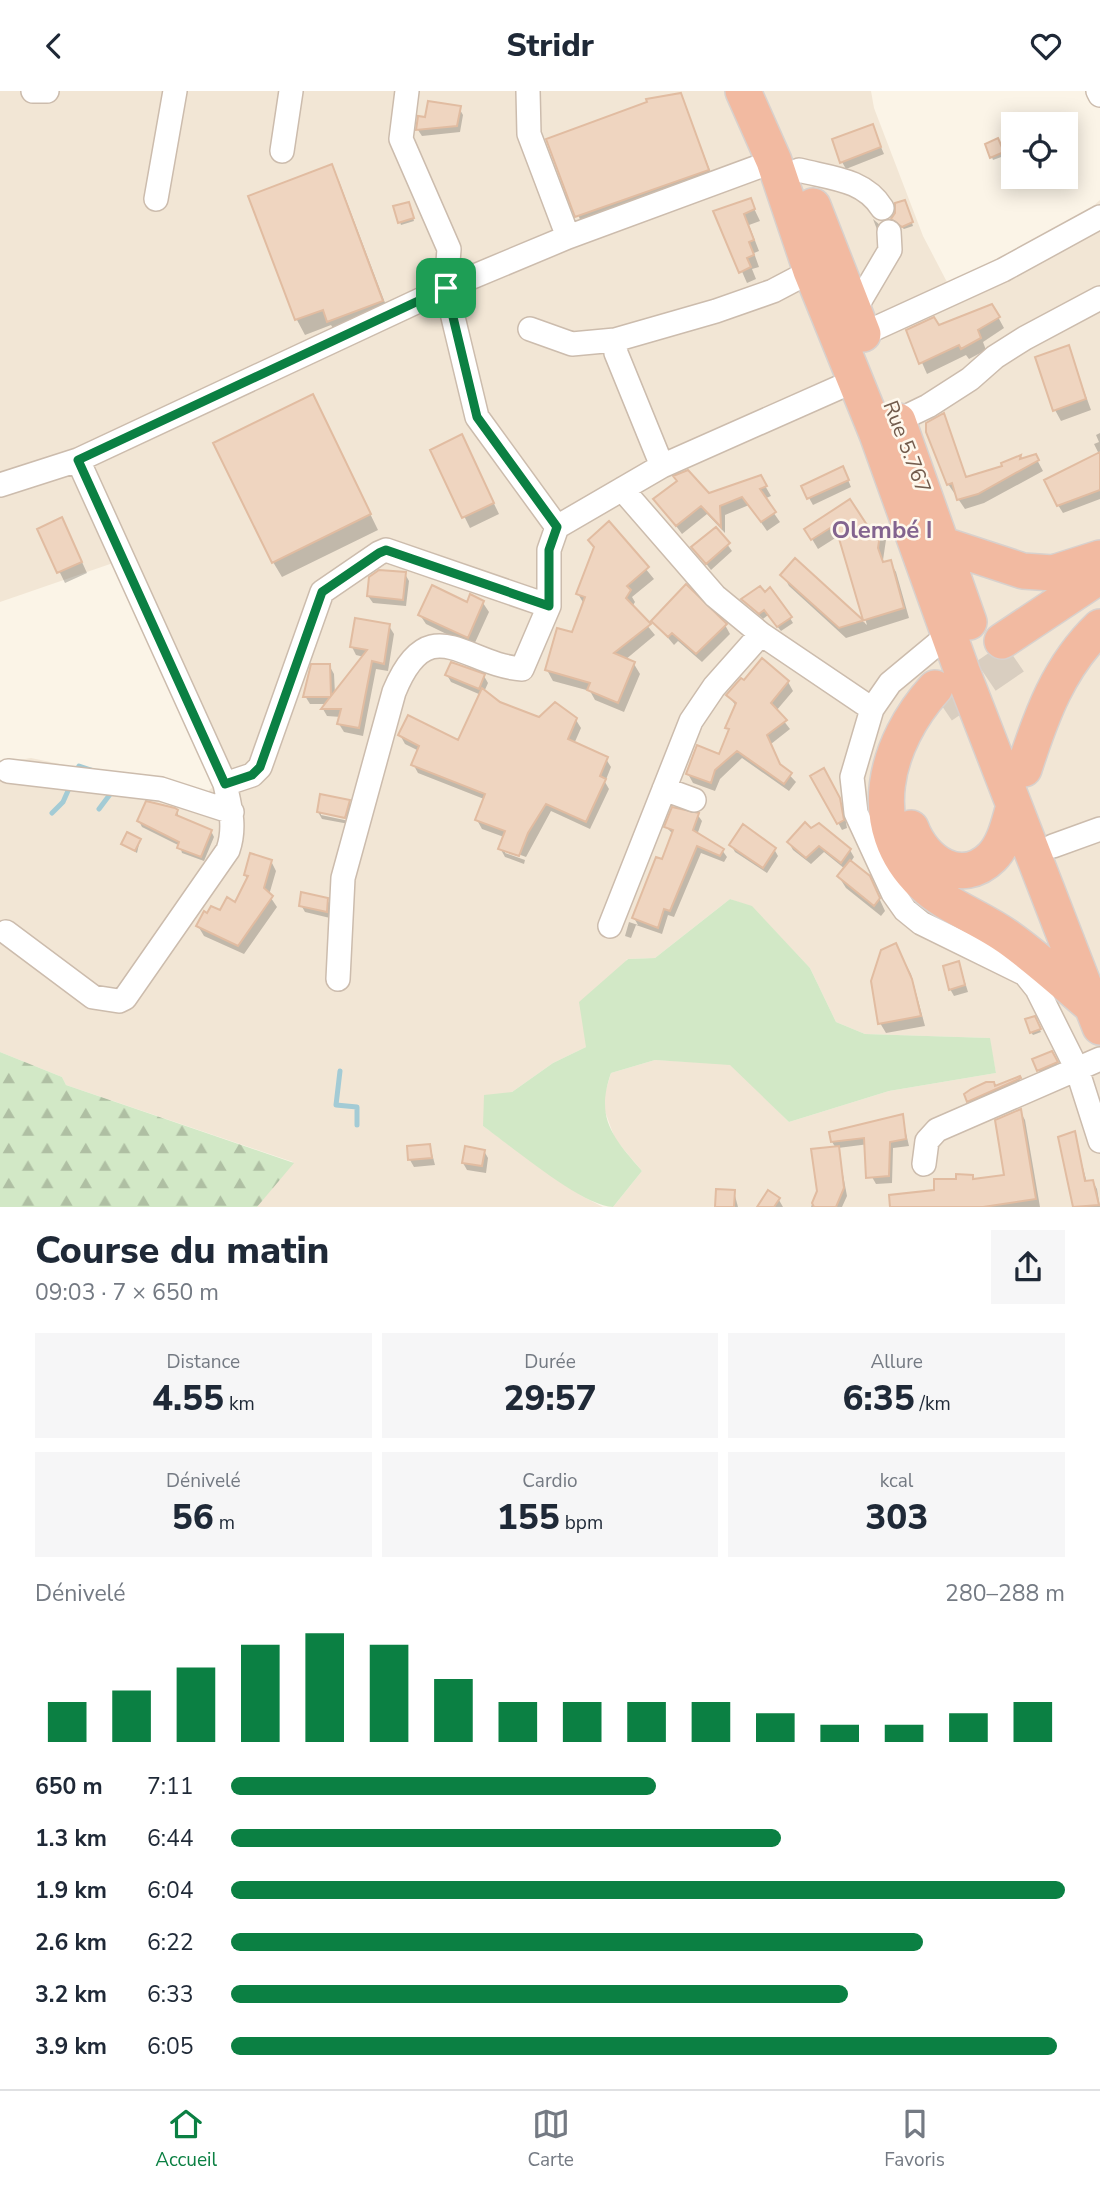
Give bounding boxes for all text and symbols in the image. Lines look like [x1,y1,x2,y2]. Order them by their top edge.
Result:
text: Stridr [506,24,594,67]
icon: back [35,27,73,65]
icon: heart [1027,27,1065,65]
map controls [1001,112,1078,189]
button: locate [1001,112,1078,189]
pin [416,258,476,318]
icon: arrive [427,269,465,307]
street label: Rue 5.767 [876,396,938,498]
district label: Olembé I [831,514,933,546]
text: Course du matin [35,1225,329,1276]
button: share [991,1230,1065,1304]
text: 09:03 · 7 × 650 m [35,1277,219,1308]
text: Distance [166,1349,240,1375]
text: Durée [524,1349,576,1375]
text: Allure [870,1349,923,1375]
text: 4.55 [152,1375,224,1422]
text: 29:57 [503,1375,597,1422]
text: 6:35 [843,1375,915,1422]
text: km [224,1391,255,1417]
text: /km [915,1391,951,1417]
text: Dénivelé [166,1468,241,1494]
text: Cardio [522,1468,578,1494]
text: kcal [880,1468,914,1494]
text: 56 [172,1494,214,1541]
text: 155 [497,1494,560,1541]
text: 303 [865,1494,928,1541]
text: m [214,1510,235,1536]
text: bpm [560,1510,603,1536]
text: Dénivelé [35,1578,126,1609]
text: 280–288 m [945,1578,1065,1609]
text: 650 m [35,1771,103,1802]
text: 7:11 [147,1771,194,1802]
text: 1.3 km [35,1823,107,1854]
text: 6:44 [147,1823,194,1854]
text: 1.9 km [35,1875,107,1906]
text: 6:04 [147,1875,194,1906]
text: 2.6 km [35,1927,107,1958]
text: 6:22 [147,1927,194,1958]
text: 3.2 km [35,1979,107,2010]
text: 6:33 [147,1979,194,2010]
text: 3.9 km [35,2031,107,2062]
text: 6:05 [147,2031,194,2062]
tab: Accueil [155,2105,217,2173]
tab: Carte [527,2105,574,2173]
tab: Favoris [884,2105,945,2173]

